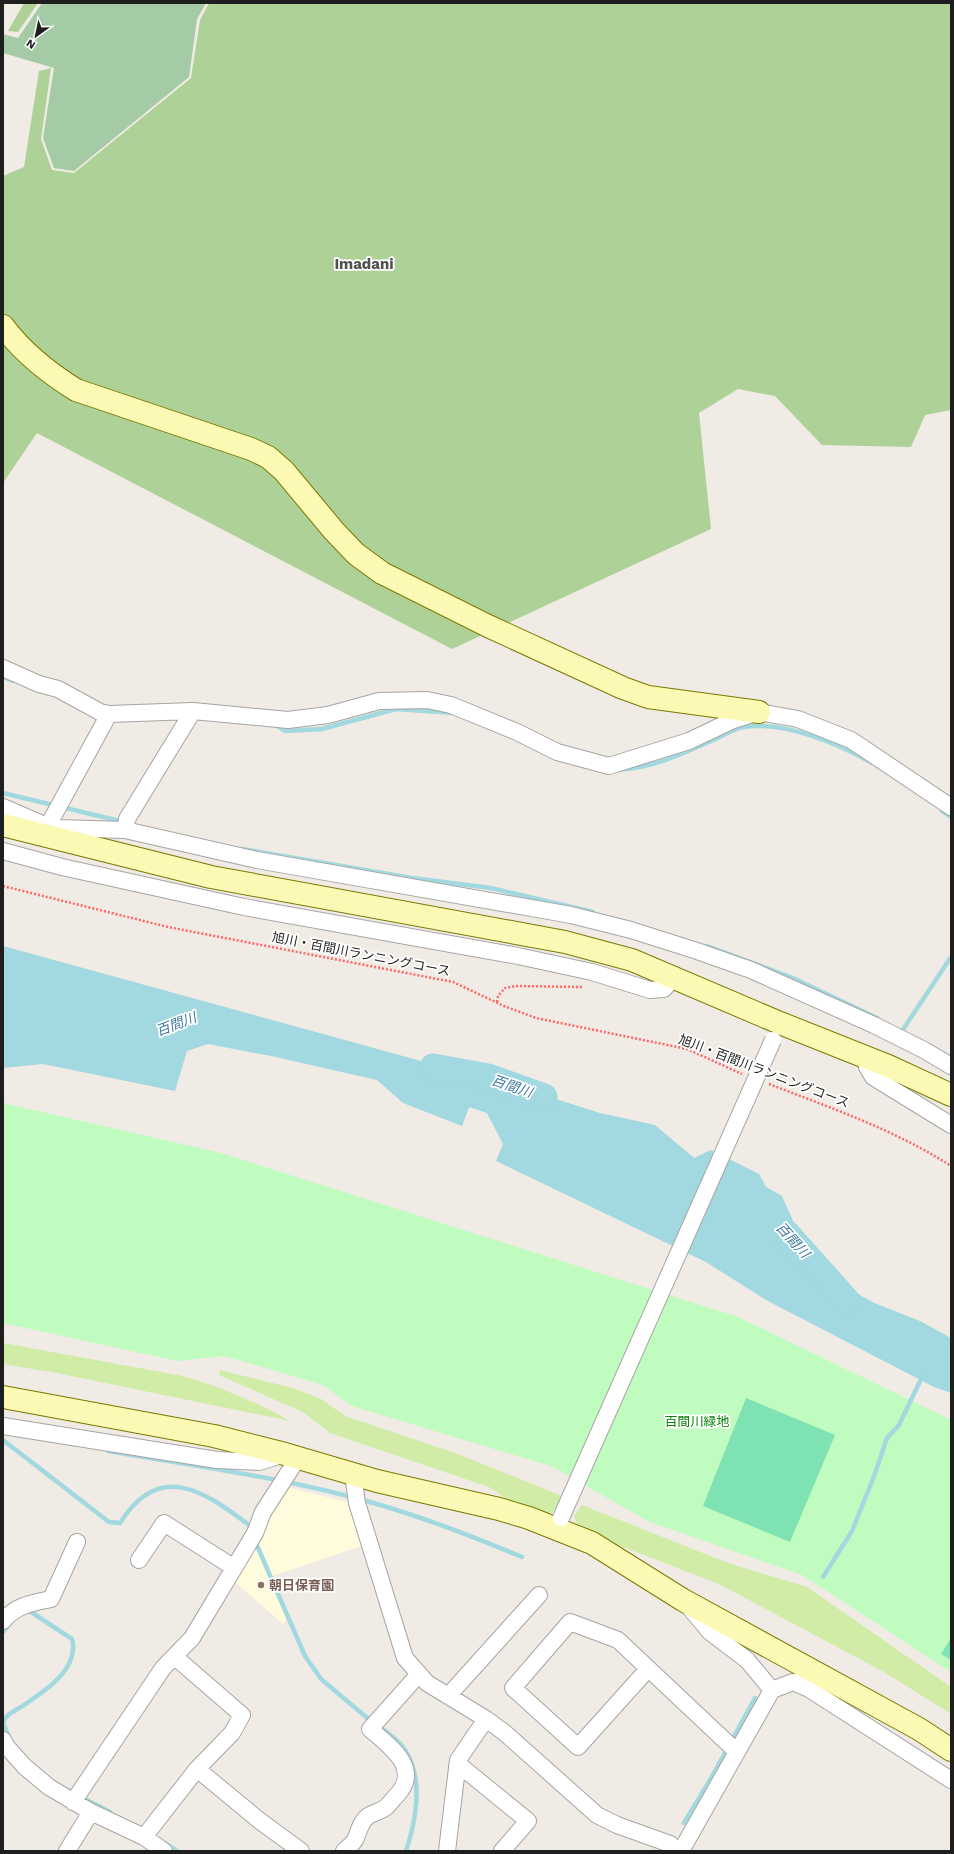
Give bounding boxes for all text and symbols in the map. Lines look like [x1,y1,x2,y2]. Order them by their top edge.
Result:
north arrow [16,16,56,56]
text: N [24,36,38,52]
district label: Imadani [334,255,394,273]
street label: 旭川・百間川ランニングコース [271,929,451,979]
water label: 百間川 [154,1008,200,1039]
street label: 旭川・百間川ランニングコース [677,1032,851,1110]
water label: 百間川 [490,1072,536,1101]
water label: 百間川 [773,1219,814,1262]
park label: 百間川緑地 [664,1414,730,1429]
place label: 朝日保育園 [269,1578,334,1593]
marker: 朝日保育園 [256,1580,266,1590]

